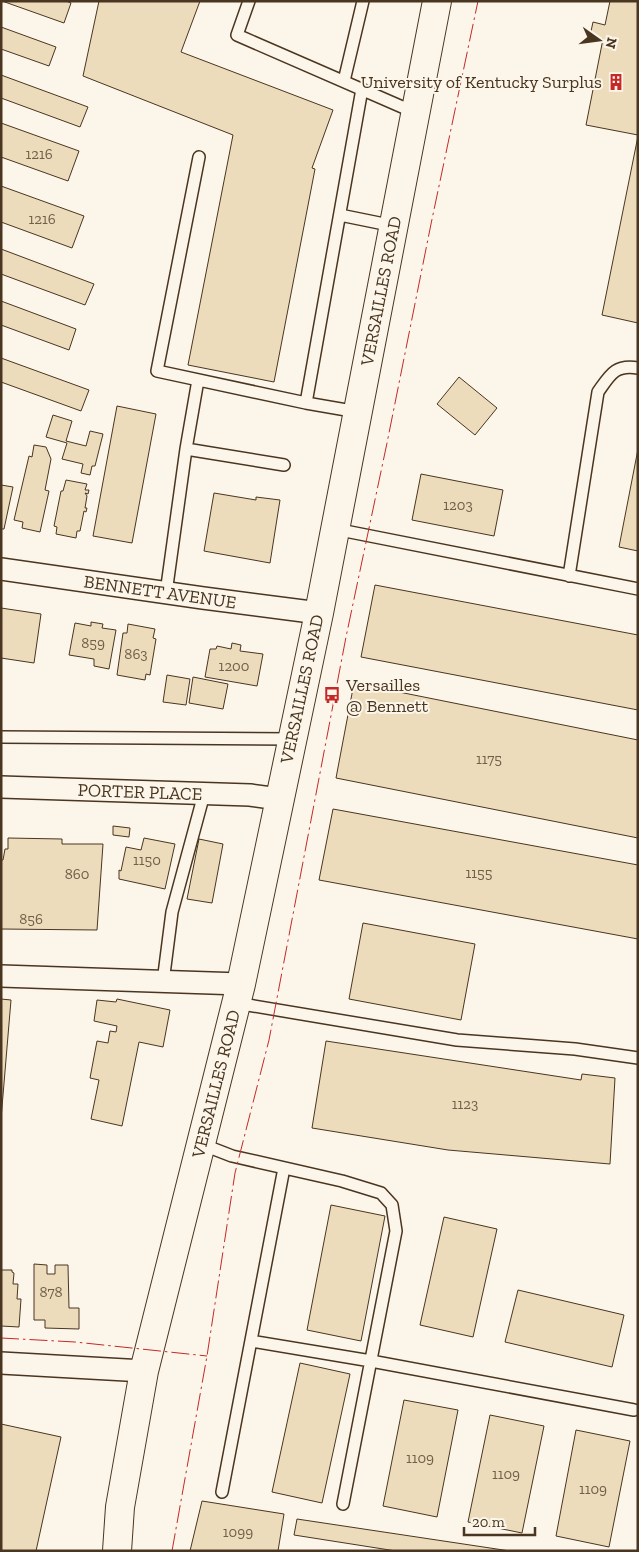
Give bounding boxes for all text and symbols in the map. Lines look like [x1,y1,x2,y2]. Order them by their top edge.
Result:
north arrow [574,15,624,65]
text: N [602,36,621,51]
place label: University of Kentucky Surplus [361,71,602,93]
building icon: University of Kentucky Surplus [606,72,626,92]
house number: 1216 [25,145,53,163]
house number: 1216 [28,210,56,228]
street label: VERSAILLES ROAD [356,214,406,369]
house number: 1203 [443,496,473,514]
street label: BENNETT AVENUE [82,570,238,614]
street label: VERSAILLES ROAD [275,612,329,767]
house number: 859 [81,634,105,652]
house number: 863 [124,645,148,663]
house number: 1200 [219,657,249,675]
place label: Versailles @ Bennett [345,674,428,717]
bus stop icon: Versailles @ Bennett [322,685,342,705]
house number: 1175 [476,750,502,768]
street label: PORTER PLACE [77,779,203,805]
house number: 1150 [133,851,161,869]
house number: 1155 [466,864,493,882]
house number: 860 [65,865,89,883]
house number: 856 [19,910,43,928]
street label: VERSAILLES ROAD [187,1008,245,1161]
house number: 1123 [452,1095,478,1113]
house number: 878 [39,1283,63,1301]
house number: 1109 [406,1449,434,1467]
house number: 1109 [492,1465,520,1483]
house number: 1109 [579,1480,607,1498]
scale bar [464,1504,535,1536]
text: 20 m [472,1513,505,1531]
house number: 1099 [223,1523,253,1541]

